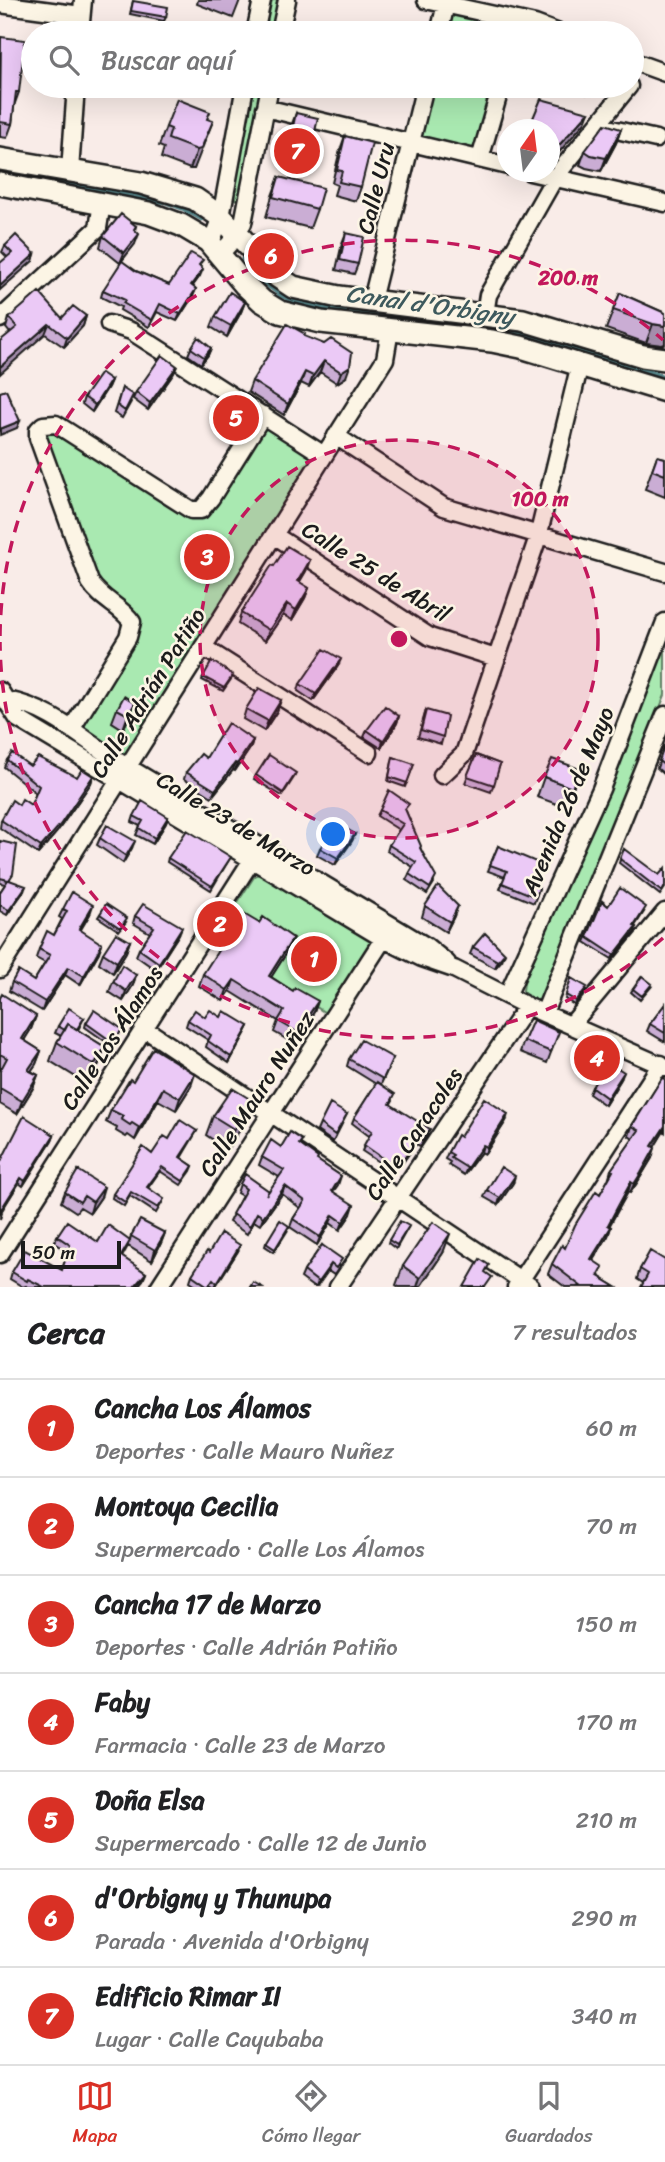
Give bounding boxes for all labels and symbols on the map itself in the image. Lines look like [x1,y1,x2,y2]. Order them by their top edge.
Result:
north arrow [497,119,560,182]
pin: 7 [274,125,320,177]
street label: Calle Uru [345,138,407,238]
pin: 6 [248,230,294,282]
text: 200 m [537,259,599,297]
water label: Canal d'Orbigny [343,272,520,338]
pin: 5 [213,392,259,444]
text: 100 m [511,480,569,518]
street label: Calle 25 de Abril [293,510,459,634]
pin: 3 [184,531,230,583]
street label: Calle Adrián Patiño [79,600,217,786]
centre of rings [387,627,411,651]
street label: Avenida 26 de Mayo [509,700,626,903]
street label: Calle 23 de Marzo [148,760,324,888]
your location [316,817,350,851]
pin: 2 [197,898,243,950]
pin: 1 [291,933,337,985]
street label: Calle Los Álamos [50,957,175,1119]
street label: Calle Mauro Nuñez [188,1002,327,1185]
pin: 4 [574,1032,620,1084]
street label: Calle Caracoles [354,1058,474,1209]
scale bar [21,1238,121,1270]

